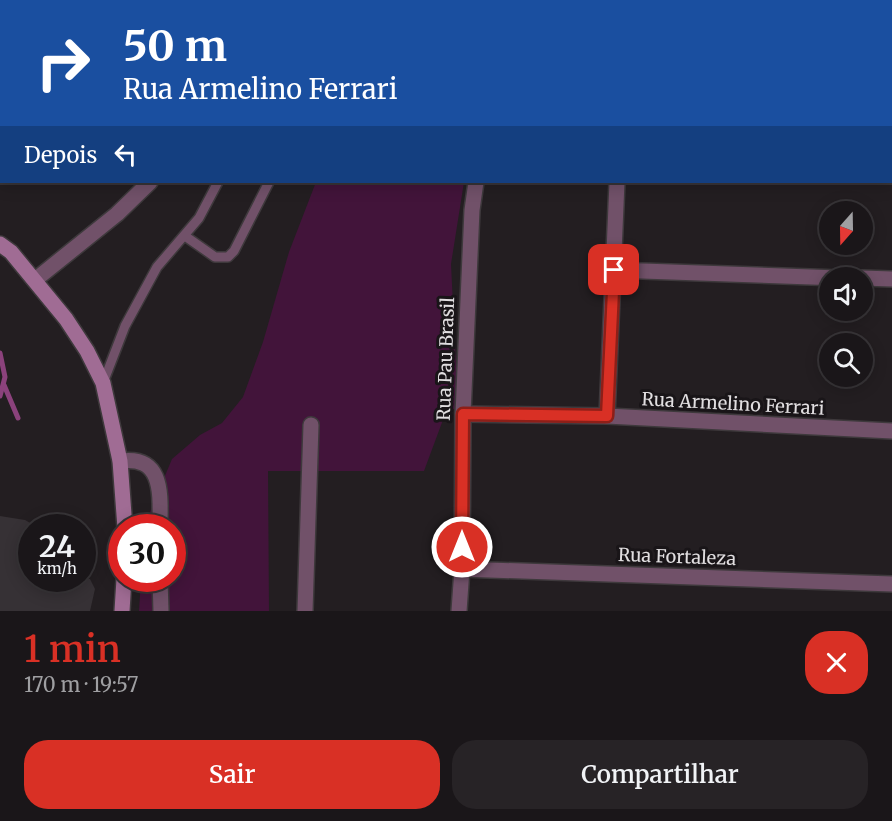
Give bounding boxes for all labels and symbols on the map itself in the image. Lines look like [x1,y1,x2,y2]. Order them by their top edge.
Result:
north arrow [819,201,873,255]
pin [588,244,639,295]
street label: Rua Pau Brasil [432,296,459,421]
street label: Rua Armelino Ferrari [641,387,825,420]
speed limit sign: 30 [108,514,186,592]
position arrow [430,515,494,579]
street label: Rua Fortaleza [618,543,737,570]

